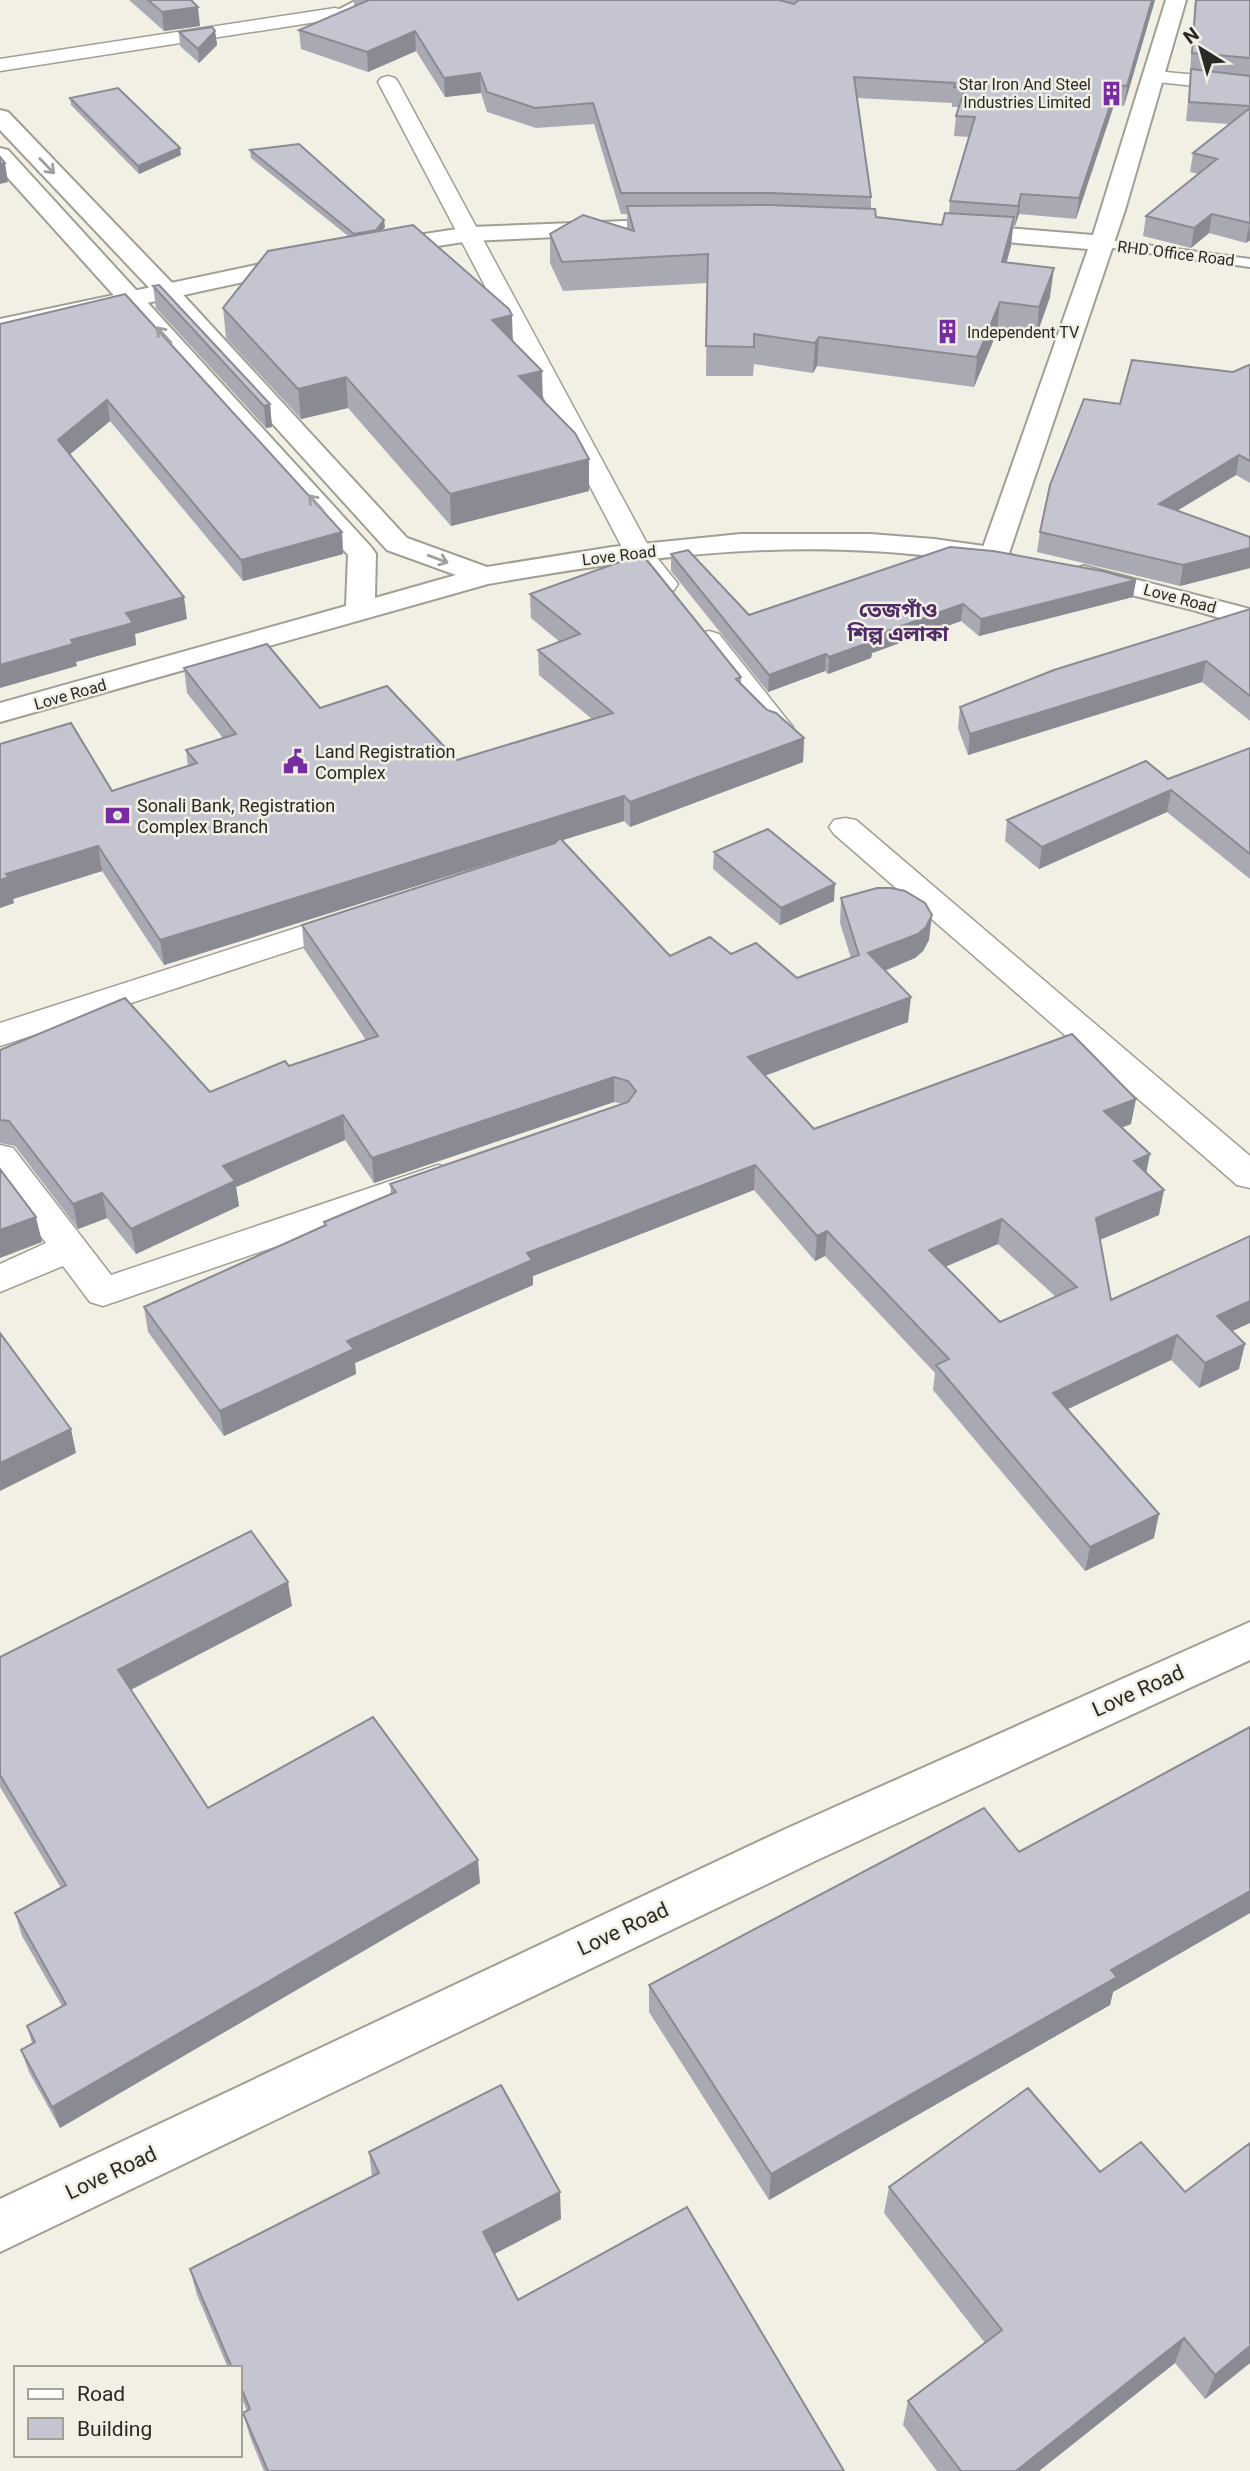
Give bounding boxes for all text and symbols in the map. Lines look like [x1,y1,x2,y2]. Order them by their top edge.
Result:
north arrow [1166,14,1236,84]
text: N [1179,23,1203,49]
place label: Star Iron And Steel Industries Limited [959,75,1091,112]
building icon: Star Iron And Steel Industries Limited [1097,79,1125,107]
one-way arrow [39,157,55,175]
street label: RHD Office Road [1116,237,1236,270]
building icon: Independent TV [933,318,961,346]
place label: Independent TV [967,323,1079,342]
one-way arrow [156,326,172,344]
one-way arrow [309,495,325,513]
street label: Love Road [581,542,657,569]
one-way arrow [426,553,448,566]
street label: Love Road [1141,580,1218,617]
district label: তেজগাঁও শিল্প এলাকা [846,598,950,646]
street label: Love Road [32,675,109,714]
place label: Land Registration Complex [315,741,455,783]
public building icon: Land Registration Complex [281,748,309,776]
place label: Sonali Bank, Registration Complex Branch [137,795,335,837]
bank icon: Sonali Bank, Registration Complex Branch [103,802,131,830]
street label: Love Road [1088,1660,1188,1722]
street label: Love Road [574,1897,672,1961]
street label: Love Road [62,2141,160,2205]
legend [14,2366,242,2457]
text: Road [77,2382,125,2406]
text: Building [77,2417,152,2441]

